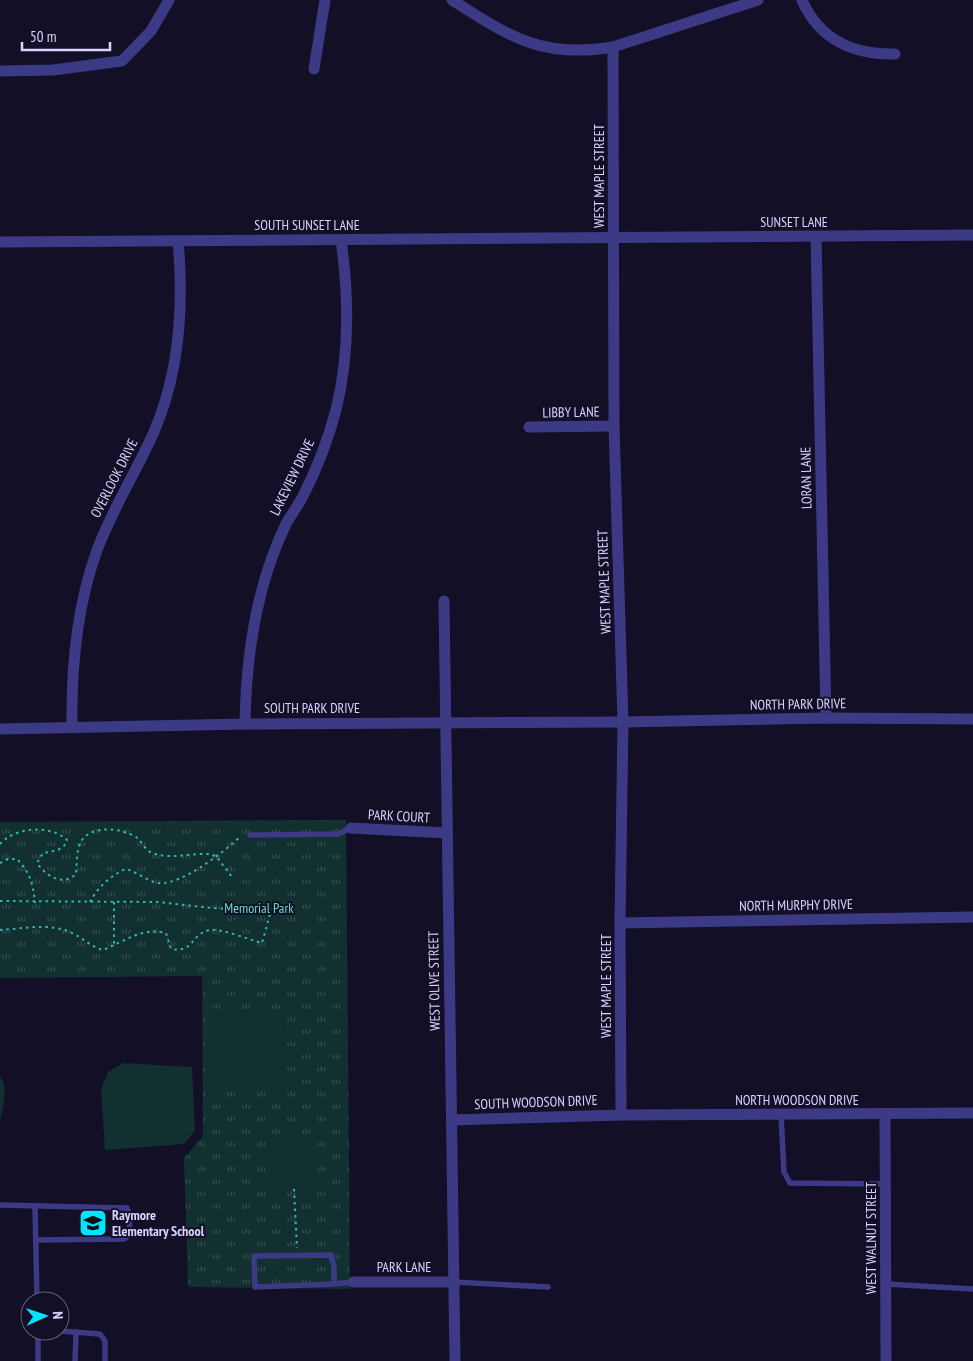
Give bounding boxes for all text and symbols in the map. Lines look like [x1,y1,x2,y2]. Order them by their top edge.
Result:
scale bar [22,20,110,52]
text: 50 m [30,27,56,46]
street label: WEST MAPLE STREET [590,123,608,228]
street label: SUNSET LANE [760,213,828,231]
street label: SOUTH SUNSET LANE [254,216,360,234]
street label: LIBBY LANE [542,403,600,421]
street label: OVERLOOK DRIVE [86,435,142,521]
street label: LAKEVIEW DRIVE [266,436,318,518]
street label: LORAN LANE [796,447,816,509]
street label: WEST MAPLE STREET [593,529,615,634]
street label: NORTH PARK DRIVE [750,694,846,714]
street label: SOUTH PARK DRIVE [264,699,360,717]
street label: PARK COURT [368,805,431,827]
street label: NORTH MURPHY DRIVE [739,895,853,915]
park label: Memorial Park [224,899,294,917]
street label: WEST OLIVE STREET [424,930,444,1031]
street label: WEST MAPLE STREET [597,933,615,1038]
street label: SOUTH WOODSON DRIVE [474,1091,598,1113]
street label: NORTH WOODSON DRIVE [735,1091,859,1109]
street label: WEST WALNUT STREET [862,1181,880,1294]
place label: Raymore Elementary School [112,1206,205,1240]
school or university icon: Raymore Elementary School [78,1208,108,1238]
street label: PARK LANE [377,1258,431,1276]
north arrow [20,1291,70,1341]
text: N [49,1311,67,1320]

